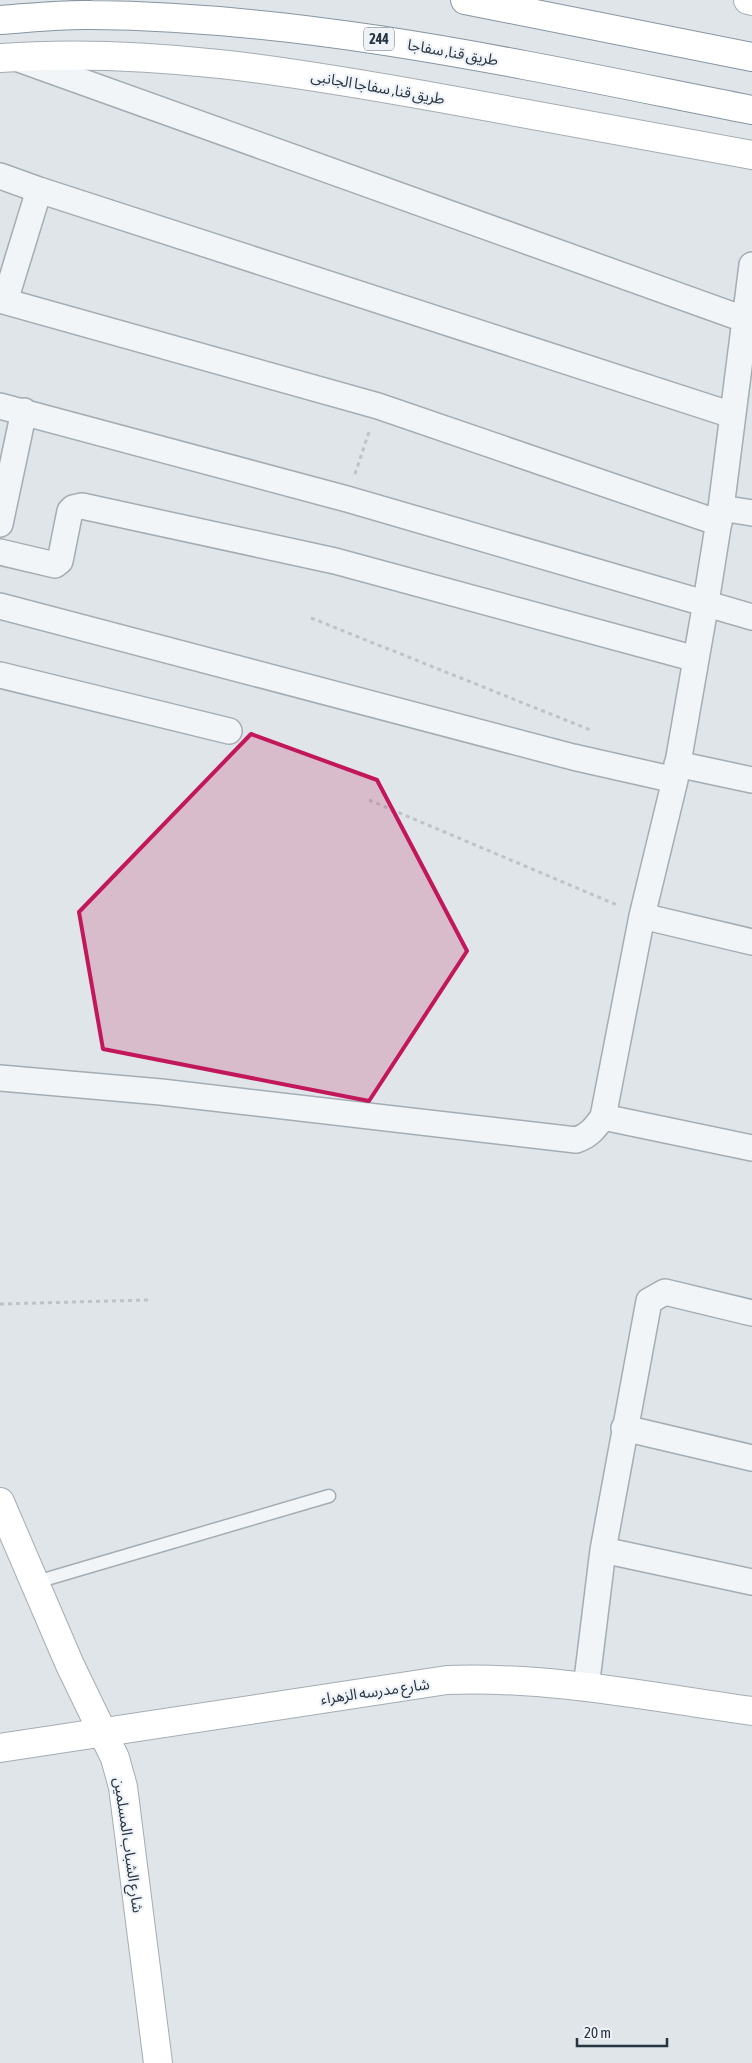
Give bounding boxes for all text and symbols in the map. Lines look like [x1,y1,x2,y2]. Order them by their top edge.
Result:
road number: 244 [364,28,394,50]
street label: طريق قنا, سفاجا [406,36,500,70]
street label: طريق قنا, سفاجا الجانبى [309,67,446,109]
street label: شارع مدرسه الزهراء [319,1675,431,1711]
street label: شارع الشباب المسلمين [107,1776,147,1915]
scale bar [577,2016,667,2048]
text: 20 m [584,2024,611,2041]

